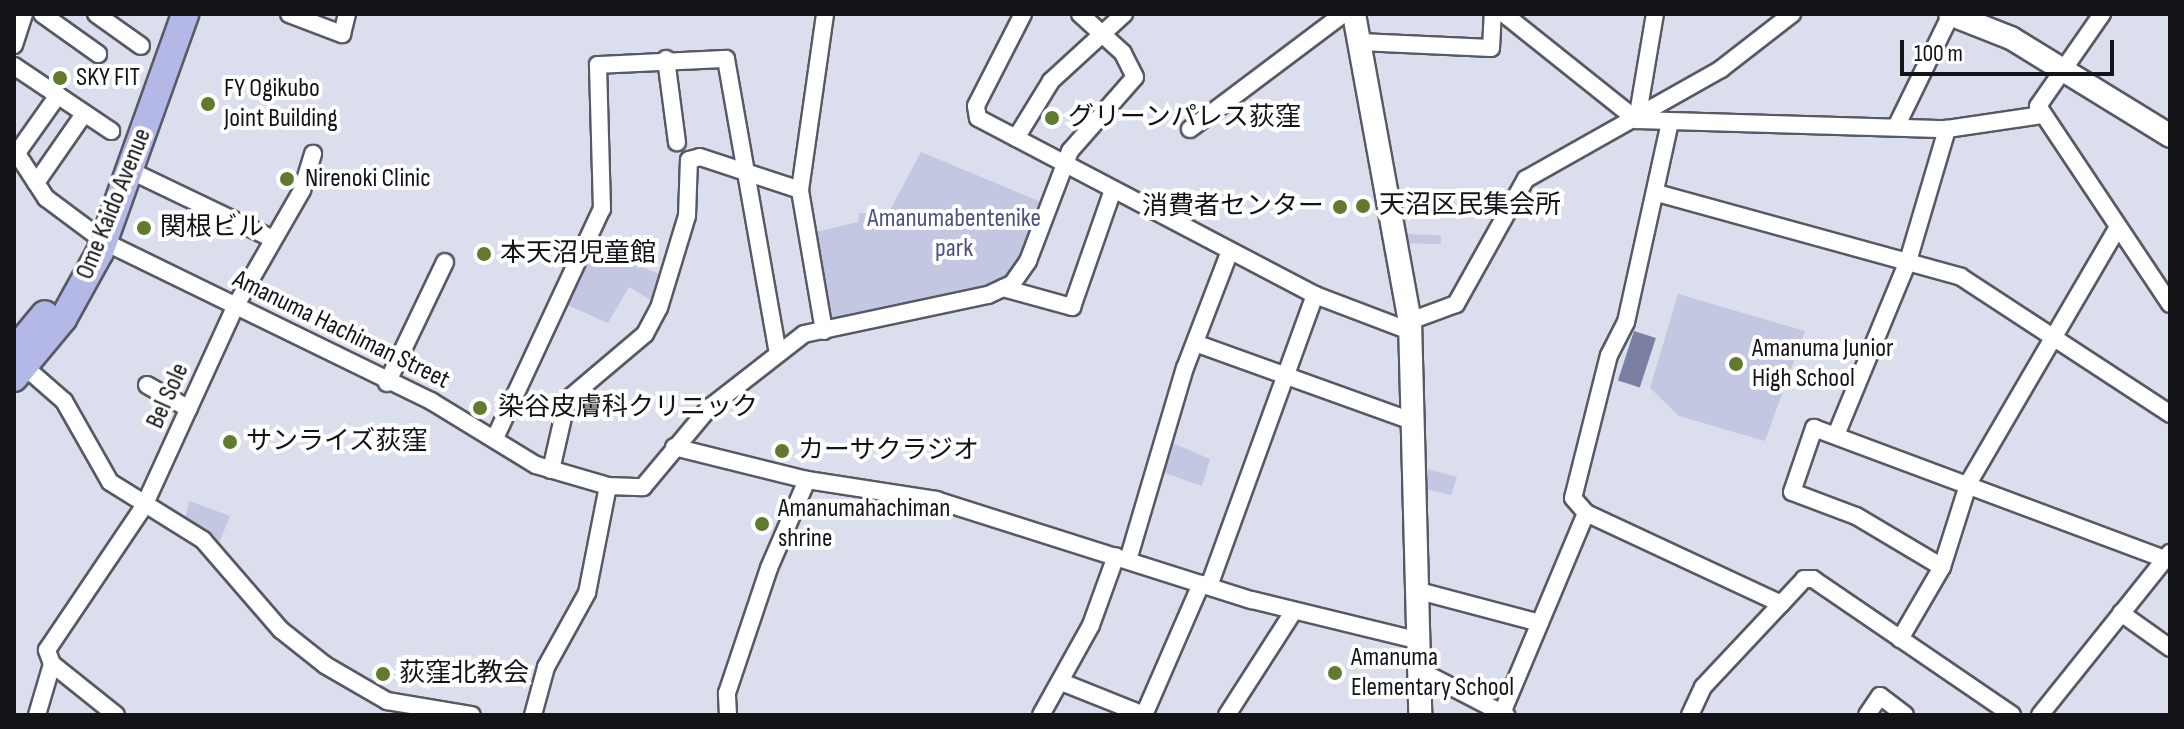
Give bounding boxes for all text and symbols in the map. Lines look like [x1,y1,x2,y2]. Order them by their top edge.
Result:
scale bar [1904,24,2118,74]
text: 100 m [1914,39,1963,68]
place label: SKY FIT [76,62,140,94]
marker: SKY FIT [51,69,69,87]
place label: FY Ogikubo Joint Building [224,73,338,134]
marker: FY Ogikubo Joint Building [199,95,217,113]
place label: グリーンパレス荻窪 [1068,102,1302,134]
marker: グリーンパレス荻窪 [1043,109,1061,127]
street label: Ome Kaido Avenue [70,124,158,284]
place label: Nirenoki Clinic [305,163,431,195]
marker: Nirenoki Clinic [276,168,298,190]
place label: 天沼区民集会所 [1379,190,1561,222]
place label: 消費者センター [1142,191,1324,223]
marker: 天沼区民集会所 [1354,197,1372,215]
marker: 消費者センター [1331,198,1349,216]
park label: Amanumabentenike park [867,203,1041,264]
place label: 関根ビル [160,212,264,244]
marker: 関根ビル [135,219,153,237]
place label: 本天沼児童館 [500,238,656,270]
marker: 本天沼児童館 [475,245,493,263]
street label: Amanuma Hachiman Street [227,264,455,396]
place label: Amanuma Junior High School [1752,333,1894,394]
marker: Amanuma Junior High School [1727,355,1745,373]
street label: Bel Sole [140,359,196,433]
place label: 染谷皮膚科クリニック [498,392,758,424]
marker: 染谷皮膚科クリニック [469,397,491,419]
place label: サンライズ荻窪 [246,426,428,458]
marker: サンライズ荻窪 [221,433,239,451]
place label: カーサクラジオ [798,435,980,467]
marker: カーサクラジオ [773,442,791,460]
place label: Amanumahachiman shrine [778,493,950,554]
marker: Amanumahachiman shrine [753,515,771,533]
place label: Amanuma Elementary School [1351,642,1514,704]
place label: 荻窪北教会 [399,658,529,690]
marker: Amanuma Elementary School [1326,664,1344,682]
marker: 荻窪北教会 [374,665,392,683]

